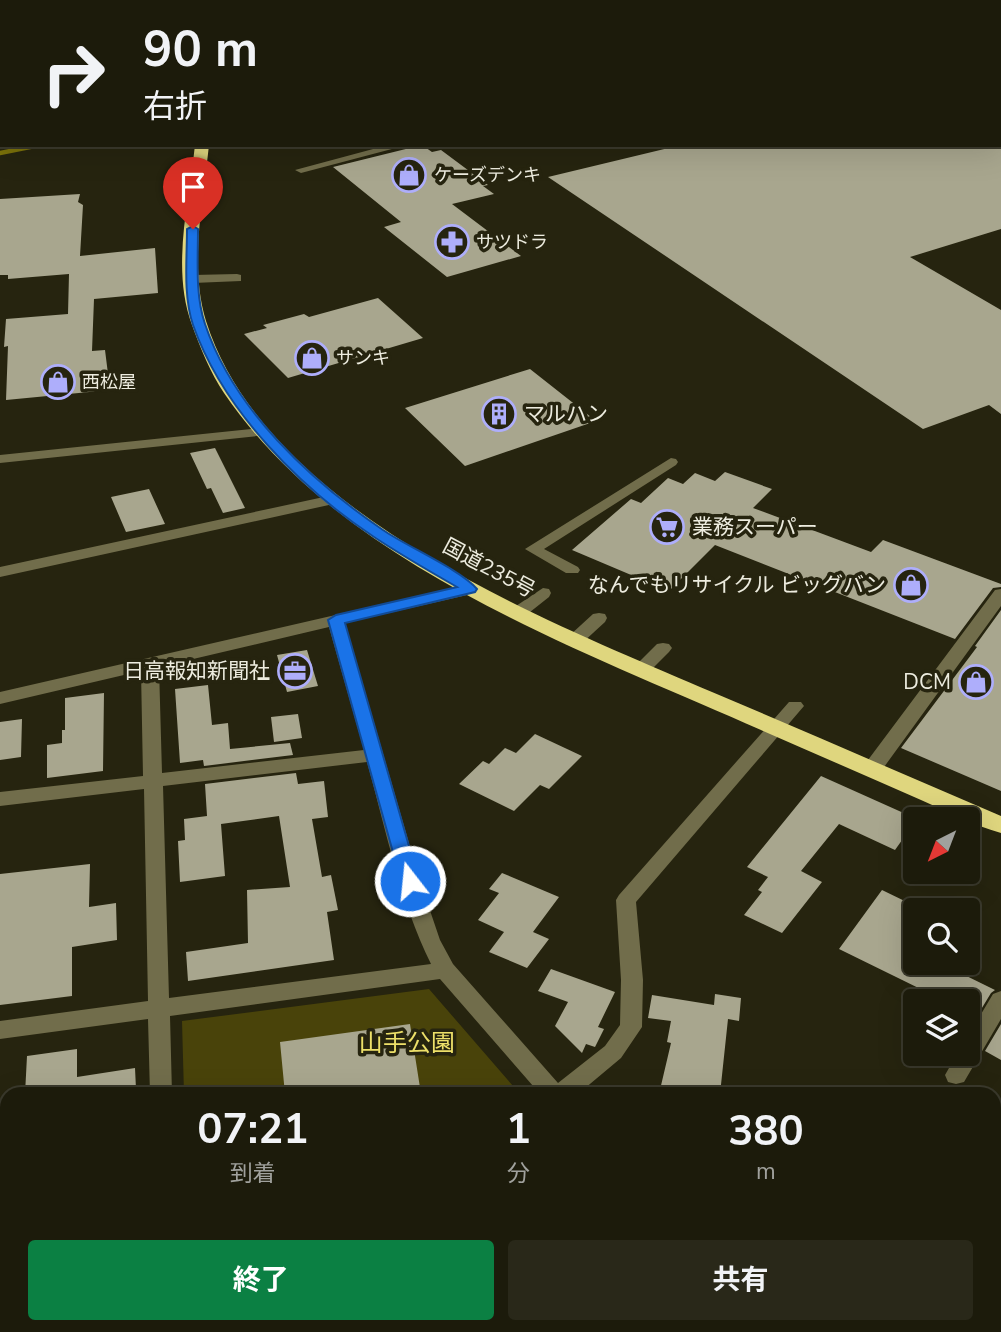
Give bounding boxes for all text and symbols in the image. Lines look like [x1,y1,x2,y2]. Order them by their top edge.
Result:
text: 90 m [143,16,258,83]
icon: right [28,28,119,119]
text: 右折 [143,85,207,128]
shop icon: ケーズデンキ [390,156,428,194]
pin [163,157,223,229]
place label: ケーズデンキ [434,163,541,187]
icon: arrive [174,168,212,206]
pharmacy icon: サツドラ [433,223,471,261]
place label: サツドラ [476,230,548,254]
shop icon: サンキ [293,339,331,377]
place label: サンキ [336,346,390,370]
shop icon: 西松屋 [39,363,77,401]
place label: 西松屋 [82,370,136,394]
building icon: マルハン [480,395,518,433]
place label: マルハン [524,400,608,428]
supermarket icon: 業務スーパー [648,508,686,546]
place label: 業務スーパー [692,513,818,541]
street label: 国道235号 [438,532,540,604]
shop icon: なんでもリサイクル ビッグバン [892,566,930,604]
place label: なんでもリサイクル ビッグバン [588,571,886,599]
office icon: 日高報知新聞社 [276,652,314,690]
place label: 日高報知新聞社 [123,657,270,685]
shop icon: DCM [957,663,995,701]
place label: DCM [903,668,951,696]
north arrow [903,807,980,884]
map controls [903,807,980,1066]
position arrow [373,844,447,918]
button: search [903,898,980,975]
button: layers [903,989,980,1066]
park label: 山手公園 [359,1027,455,1059]
text: 07:21 [197,1101,308,1158]
text: 1 [506,1101,531,1158]
text: 380 [728,1103,804,1160]
text: m [756,1156,776,1187]
text: 到着 [230,1158,276,1189]
text: 分 [507,1158,530,1189]
button: 終了 [28,1240,494,1320]
button: 共有 [508,1240,973,1320]

